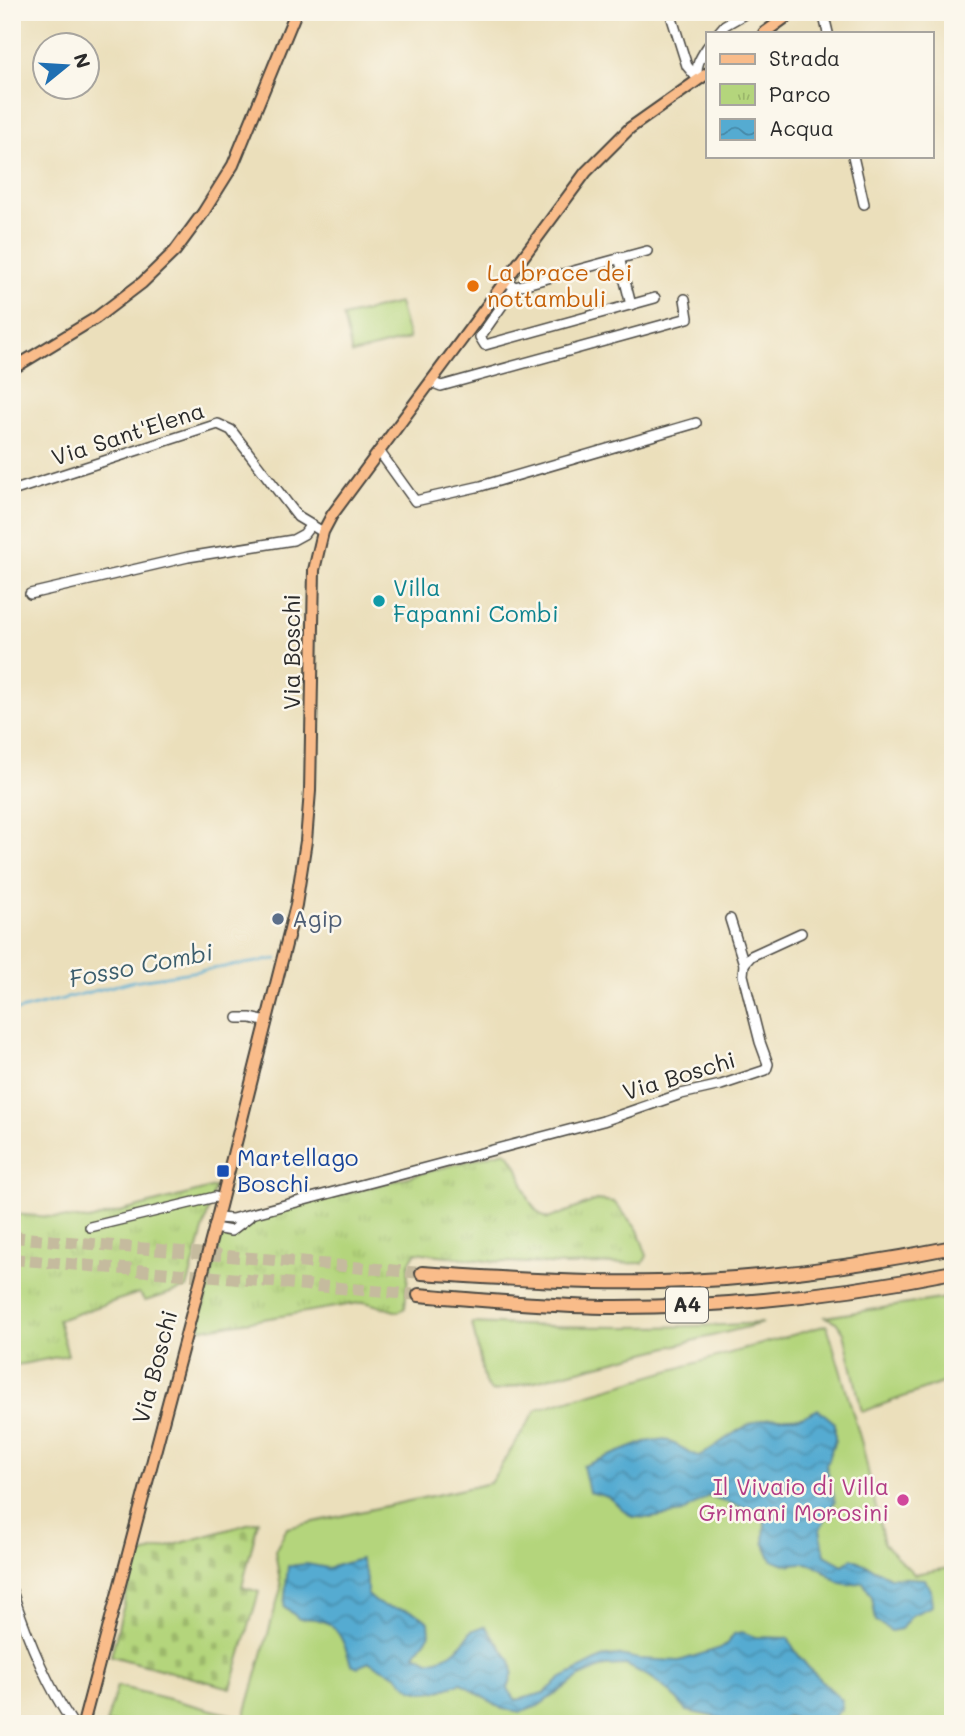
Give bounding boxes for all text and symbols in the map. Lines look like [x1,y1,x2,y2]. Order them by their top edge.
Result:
north arrow [32,32,102,102]
legend [706,32,934,158]
text: Strada [769,44,840,71]
text: N [69,50,97,71]
text: Parco [769,80,830,107]
text: Acqua [769,114,834,141]
place label: La brace dei nottambuli [487,257,632,313]
marker: La brace dei nottambuli [465,278,481,294]
street label: Via Sant'Elena [47,394,208,472]
place label: Villa Fapanni Combi [393,572,559,628]
marker: Villa Fapanni Combi [371,593,387,609]
street label: Via Boschi [276,594,306,710]
place label: Agip [292,903,343,933]
marker: Agip [270,911,286,927]
water label: Fosso Combi [66,935,216,994]
street label: Via Boschi [619,1044,739,1106]
place label: Martellago Boschi [237,1142,358,1198]
marker: Martellago Boschi [215,1163,231,1179]
road number: A4 [666,1288,708,1322]
street label: Via Boschi [125,1307,184,1427]
place label: Il Vivaio di Villa Grimani Morosini [698,1471,889,1527]
marker: Il Vivaio di Villa Grimani Morosini [895,1492,911,1508]

